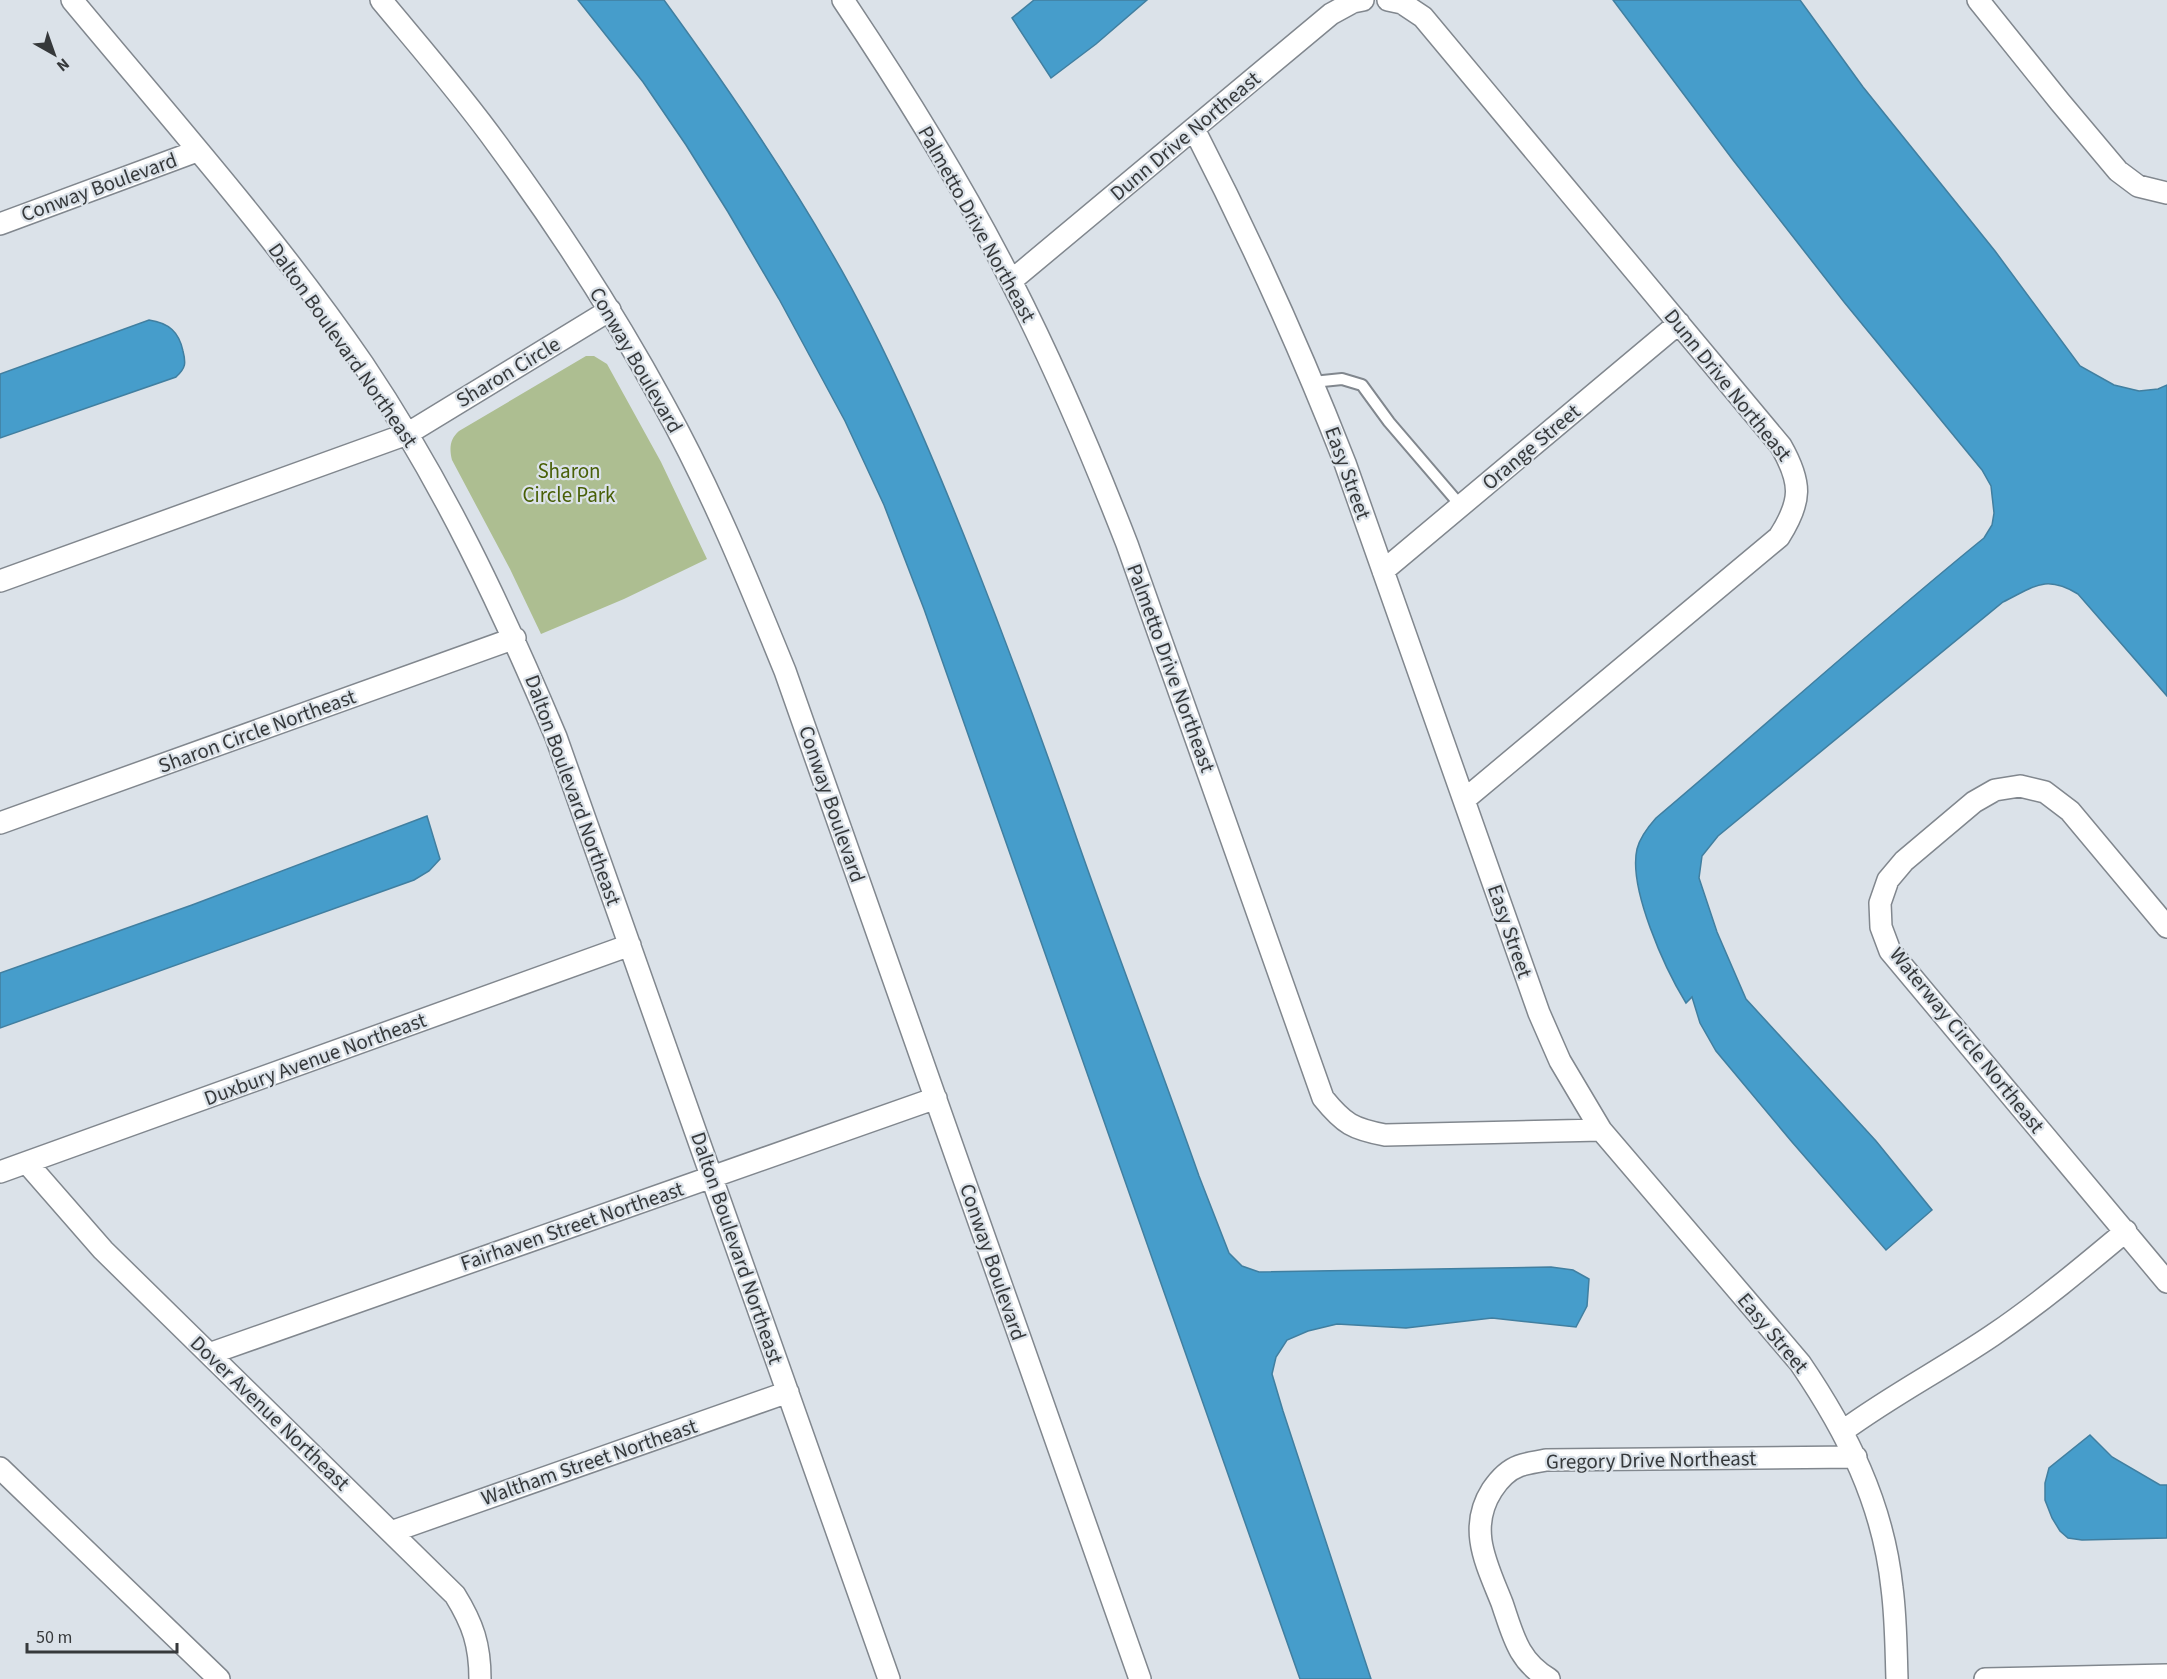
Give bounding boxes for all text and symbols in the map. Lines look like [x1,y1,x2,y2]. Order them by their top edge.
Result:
north arrow [24,24,84,84]
text: N [52,53,74,77]
street label: Dunn Drive Northeast [1103,64,1267,208]
street label: Palmetto Drive Northeast [910,120,1044,328]
street label: Conway Boulevard [17,145,181,229]
street label: Dalton Boulevard Northeast [261,237,425,453]
street label: Conway Boulevard [582,281,690,439]
street label: Dunn Drive Northeast [1657,302,1799,468]
street label: Sharon Circle [450,329,566,415]
street label: Orange Street [1475,397,1587,497]
street label: Easy Street [1317,422,1379,524]
park label: Sharon Circle Park [522,456,616,510]
street label: Palmetto Drive Northeast [1119,559,1223,777]
street label: Dalton Boulevard Northeast [517,670,629,910]
street label: Sharon Circle Northeast [154,681,360,781]
street label: Conway Boulevard [791,722,873,886]
street label: Easy Street [1480,880,1540,982]
street label: Waterway Circle Northeast [1882,941,2052,1139]
street label: Duxbury Avenue Northeast [200,1005,430,1113]
street label: Dalton Boulevard Northeast [683,1128,791,1368]
street label: Fairhaven Street Northeast [456,1174,688,1278]
street label: Conway Boulevard [952,1180,1034,1344]
street label: Easy Street [1730,1286,1816,1380]
street label: Dover Avenue Northeast [183,1329,357,1497]
street label: Waltham Street Northeast [477,1411,701,1513]
street label: Gregory Drive Northeast [1546,1443,1756,1477]
scale bar [27,1616,177,1654]
text: 50 m [36,1625,72,1650]

